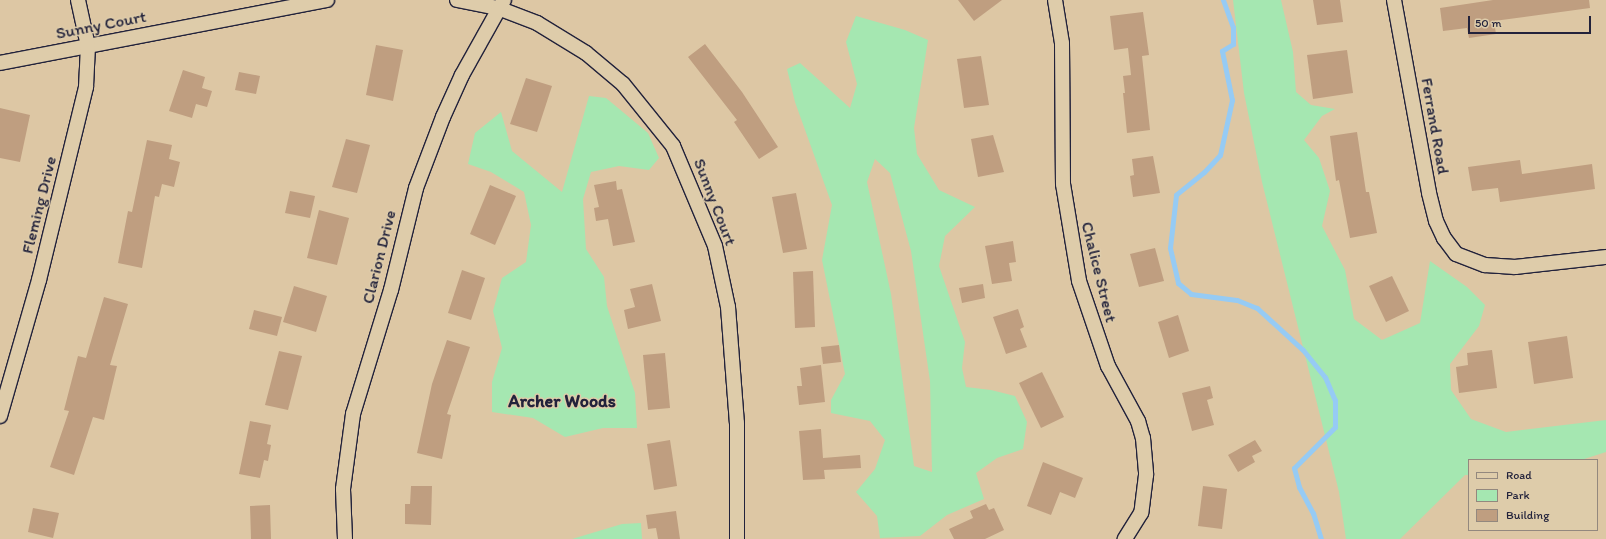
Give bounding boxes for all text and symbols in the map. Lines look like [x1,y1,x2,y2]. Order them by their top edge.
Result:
street label: Sunny Court [54,6,148,44]
scale bar [1470,8,1593,34]
text: 50 m [1475,16,1501,30]
street label: Ferrand Road [1417,76,1453,176]
street label: Fleming Drive [17,154,61,256]
street label: Sunny Court [689,156,741,248]
street label: Clarion Drive [358,208,400,306]
street label: Chalice Street [1077,220,1121,324]
district label: Archer Woods [508,390,616,412]
legend [1468,459,1598,531]
text: Road [1506,468,1532,482]
text: Park [1506,488,1530,502]
text: Building [1506,508,1549,522]

